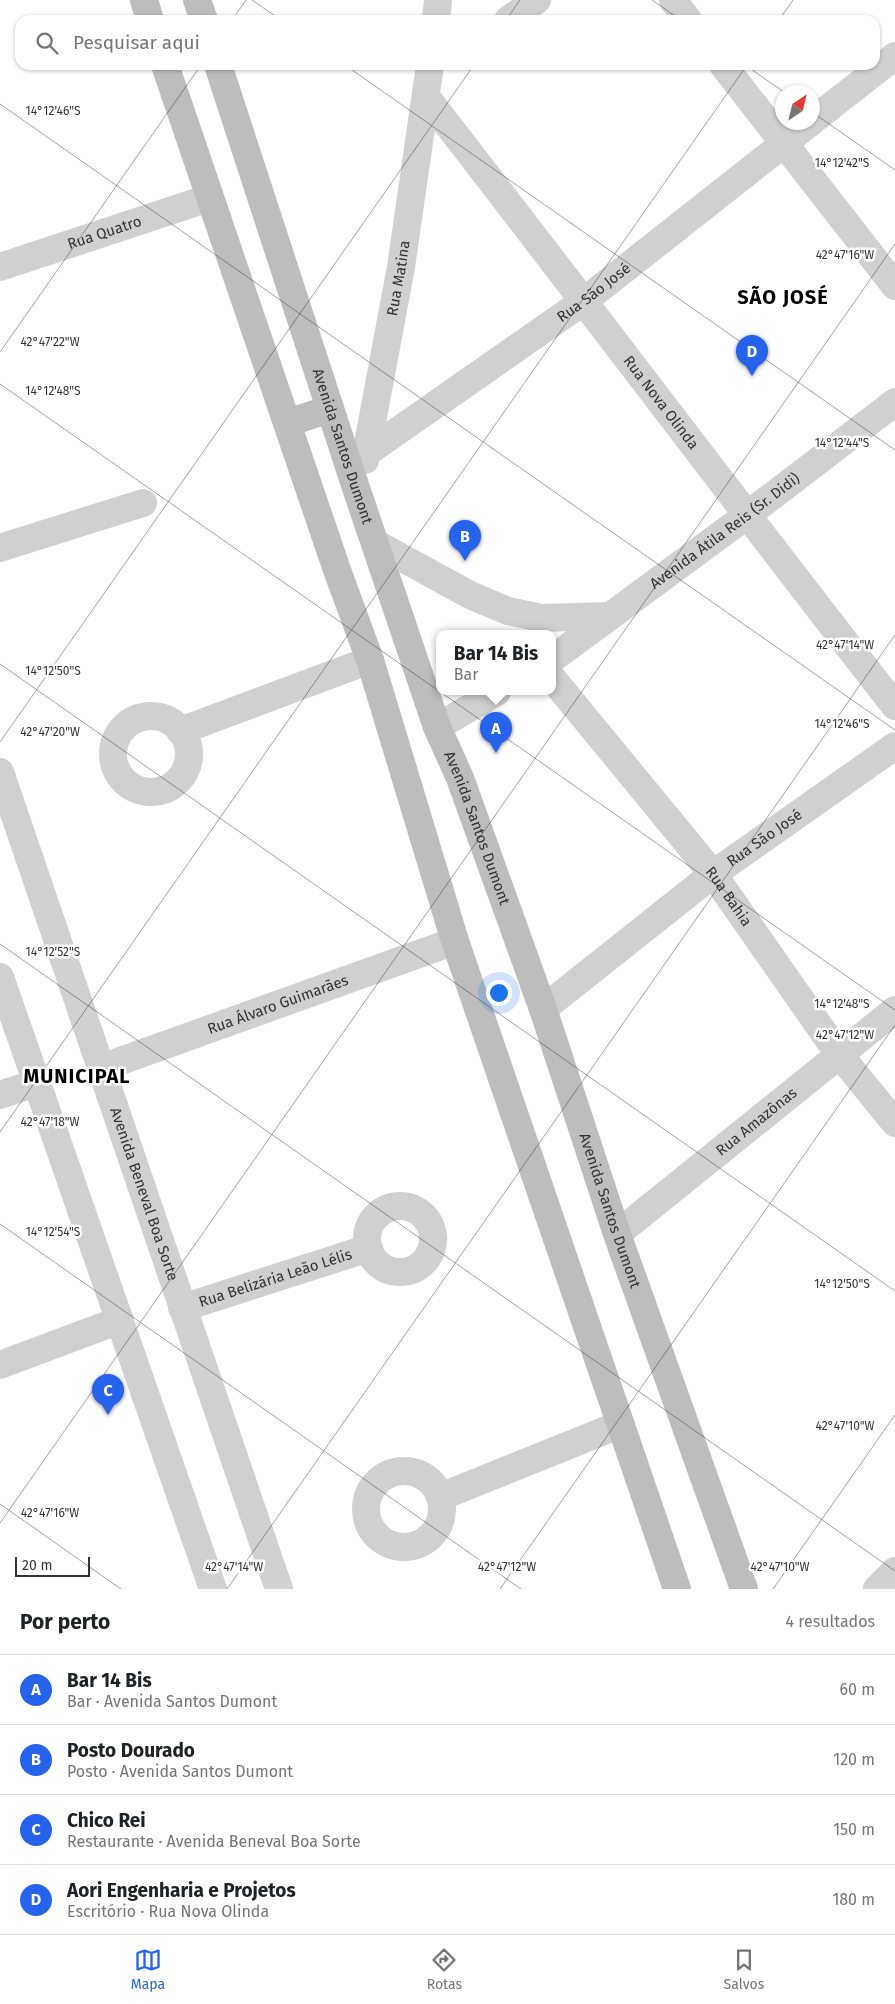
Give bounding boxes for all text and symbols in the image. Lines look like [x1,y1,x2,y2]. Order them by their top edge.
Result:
search box [15,15,880,70]
icon: search [33,29,61,57]
text: Pesquisar aqui [73,31,200,54]
north arrow [775,85,820,130]
text: 14°12'46"S [25,104,81,118]
text: 14°12'42"S [815,156,870,170]
street label: Rua Quatro [65,212,144,253]
street label: Rua Matina [383,239,414,317]
text: 42°47'16"W [816,248,874,262]
street label: Rua São José [553,259,634,326]
district label: SÃO JOSÉ [737,284,829,309]
text: 42°47'22"W [20,335,80,349]
pin: D [736,335,768,376]
street label: Rua Nova Olinda [619,352,703,453]
street label: Avenida Santos Dumont [309,366,377,527]
text: 14°12'48"S [25,384,81,398]
text: 14°12'44"S [815,436,870,450]
street label: Avenida Átila Reis (Sr. Didi) [646,469,803,593]
pin: B [449,520,481,561]
popup [436,630,556,695]
text: 42°47'14"W [816,638,874,652]
text: Bar 14 Bis [454,642,538,665]
text: 14°12'50"S [25,664,81,678]
text: Bar [454,665,478,684]
pin: A [480,712,512,753]
text: 14°12'46"S [814,717,870,731]
text: 42°47'20"W [20,725,80,739]
street label: Avenida Santos Dumont [440,748,514,908]
street label: Rua São José [723,805,805,870]
street label: Rua Bahia [702,863,756,930]
text: 14°12'52"S [26,945,81,959]
street label: Rua Álvaro Guimarães [205,971,351,1038]
your location [486,980,512,1006]
text: 14°12'48"S [814,997,870,1011]
text: 42°47'12"W [816,1028,874,1042]
district label: MUNICIPAL [23,1064,131,1088]
street label: Rua Amazônas [712,1084,800,1160]
street label: Avenida Beneval Boa Sorte [106,1105,182,1283]
text: 42°47'18"W [21,1115,80,1129]
street label: Avenida Santos Dumont [575,1131,645,1291]
text: 14°12'54"S [26,1225,81,1239]
street label: Rua Belizária Leão Lélis [197,1245,354,1311]
text: 14°12'50"S [814,1277,870,1291]
pin: C [92,1374,124,1415]
text: 42°47'10"W [816,1419,875,1433]
text: 42°47'16"W [21,1506,79,1520]
scale bar [15,1554,90,1577]
text: 20 m [22,1557,52,1574]
text: 42°47'14"W [205,1560,263,1574]
text: 42°47'12"W [478,1560,536,1574]
text: 42°47'10"W [751,1560,810,1574]
text: Por perto [20,1609,110,1635]
text: 4 resultados [786,1612,875,1631]
text: Bar 14 Bis [67,1669,152,1692]
text: A [31,1680,41,1699]
text: 60 m [840,1680,875,1699]
text: Bar · Avenida Santos Dumont [67,1692,277,1711]
text: Posto Dourado [67,1739,195,1762]
text: B [31,1750,41,1769]
text: 120 m [833,1750,875,1769]
text: Posto · Avenida Santos Dumont [67,1762,293,1781]
text: Chico Rei [67,1809,146,1832]
text: C [31,1820,41,1839]
text: 150 m [833,1820,875,1839]
text: Restaurante · Avenida Beneval Boa Sorte [67,1832,361,1851]
text: Aori Engenharia e Projetos [67,1879,296,1902]
text: D [31,1890,41,1909]
text: 180 m [832,1890,875,1909]
text: Escritório · Rua Nova Olinda [67,1902,269,1921]
tab: Mapa [131,1946,165,1993]
tab: Rotas [427,1946,462,1993]
tab: Salvos [724,1946,764,1993]

